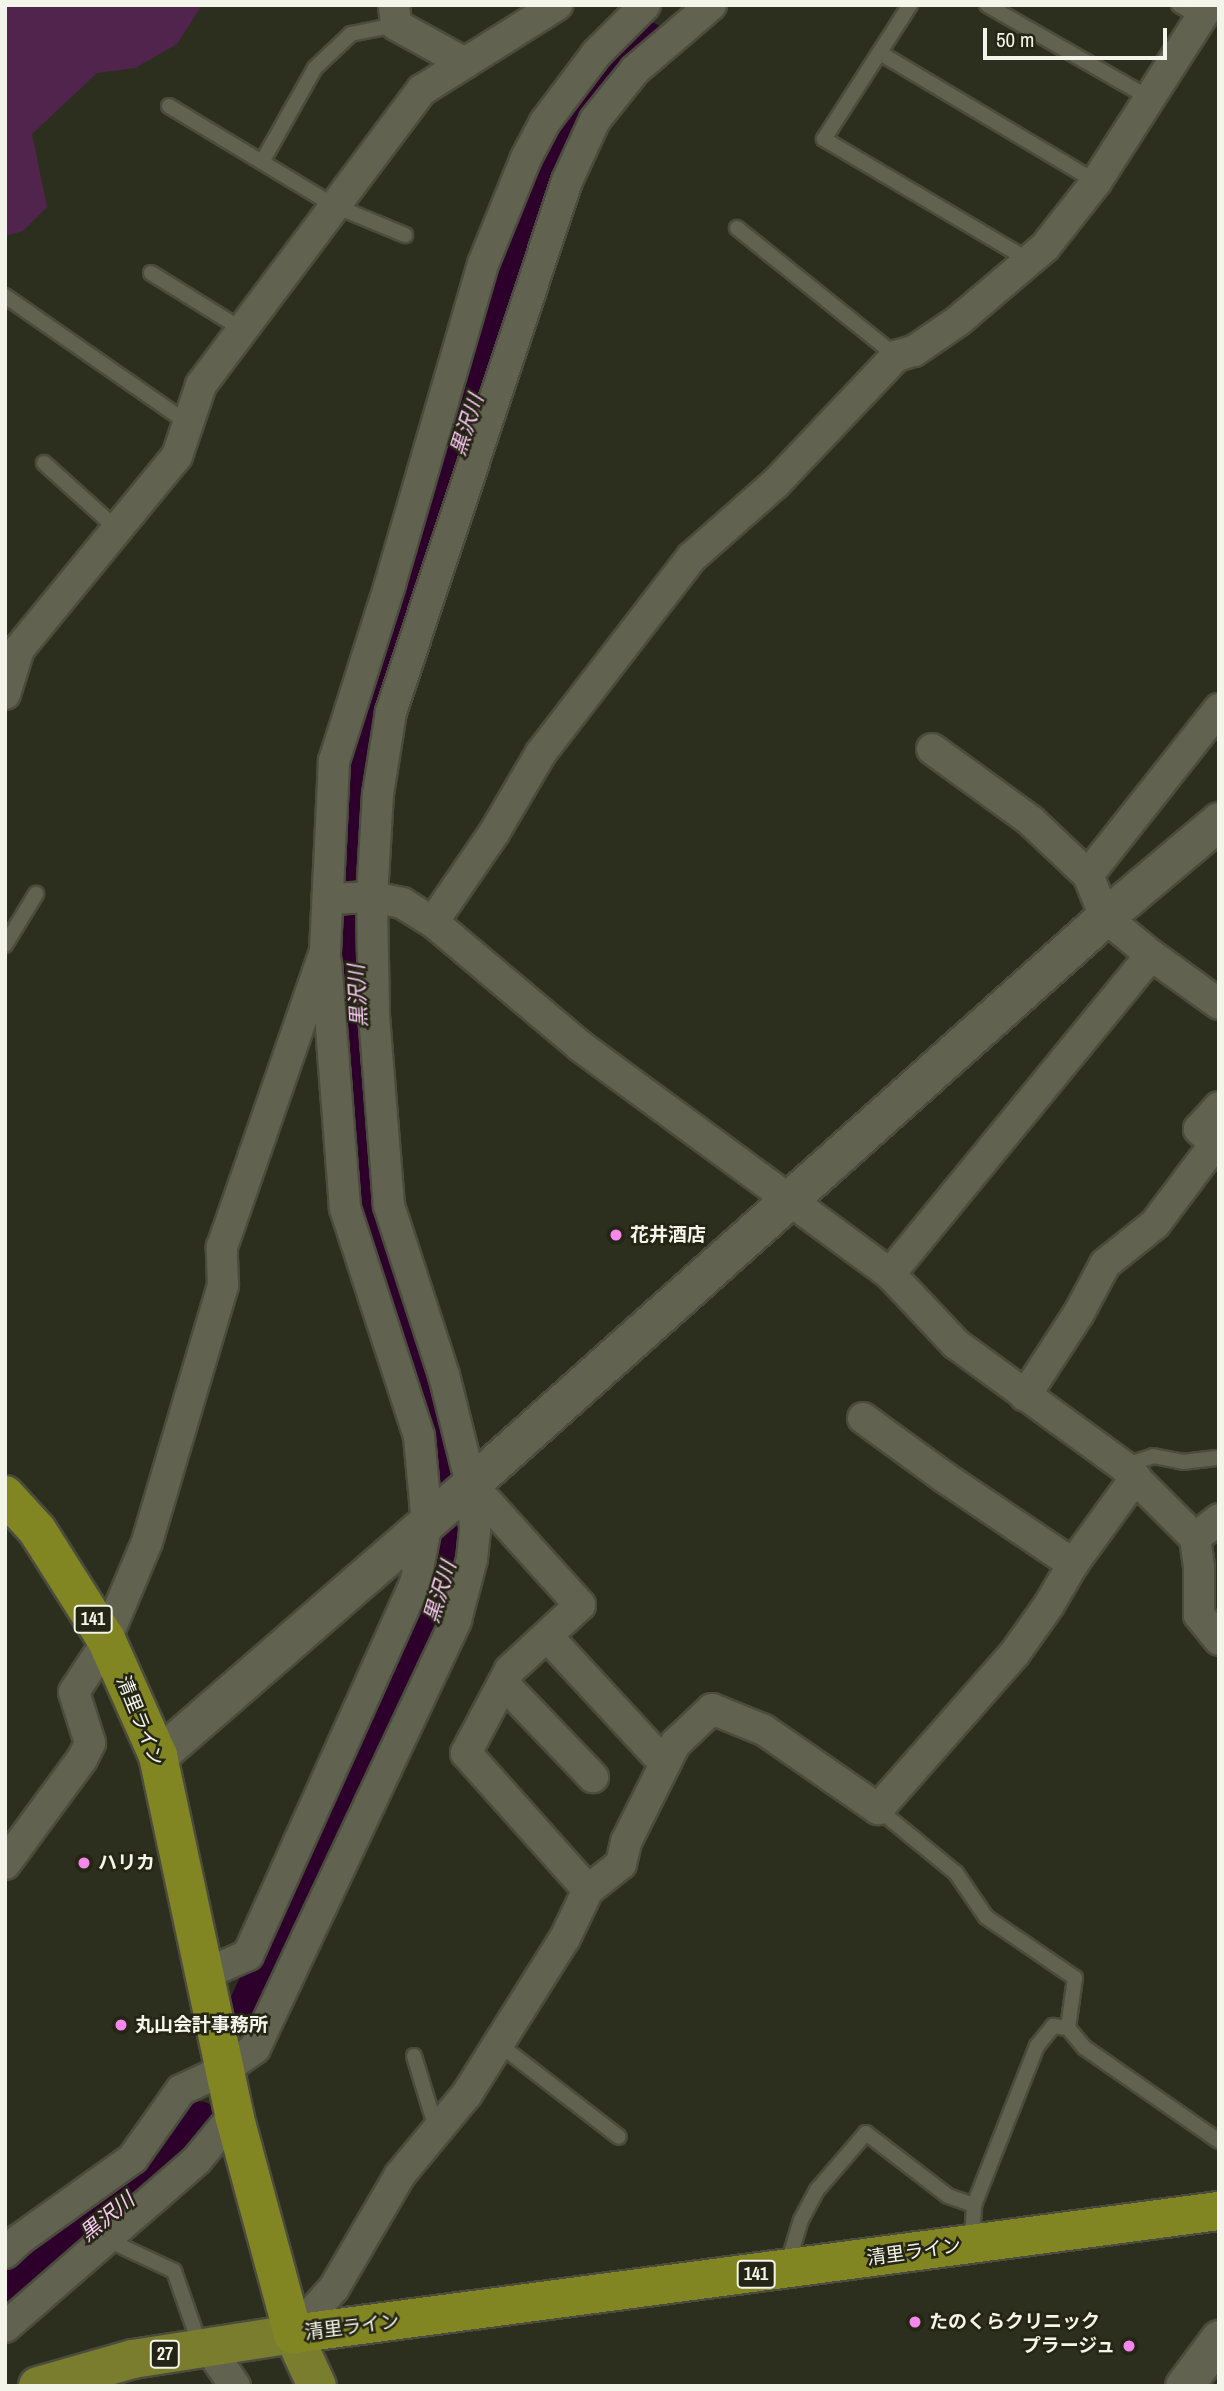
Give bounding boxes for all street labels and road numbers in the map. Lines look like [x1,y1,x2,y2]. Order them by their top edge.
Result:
road number: 141 [72,1604,114,1634]
street label: 清里ライン [112,1673,168,1769]
street label: 清里ライン [865,2234,963,2270]
road number: 141 [735,2260,777,2288]
street label: 清里ライン [303,2310,401,2344]
road number: 27 [149,2340,181,2368]

